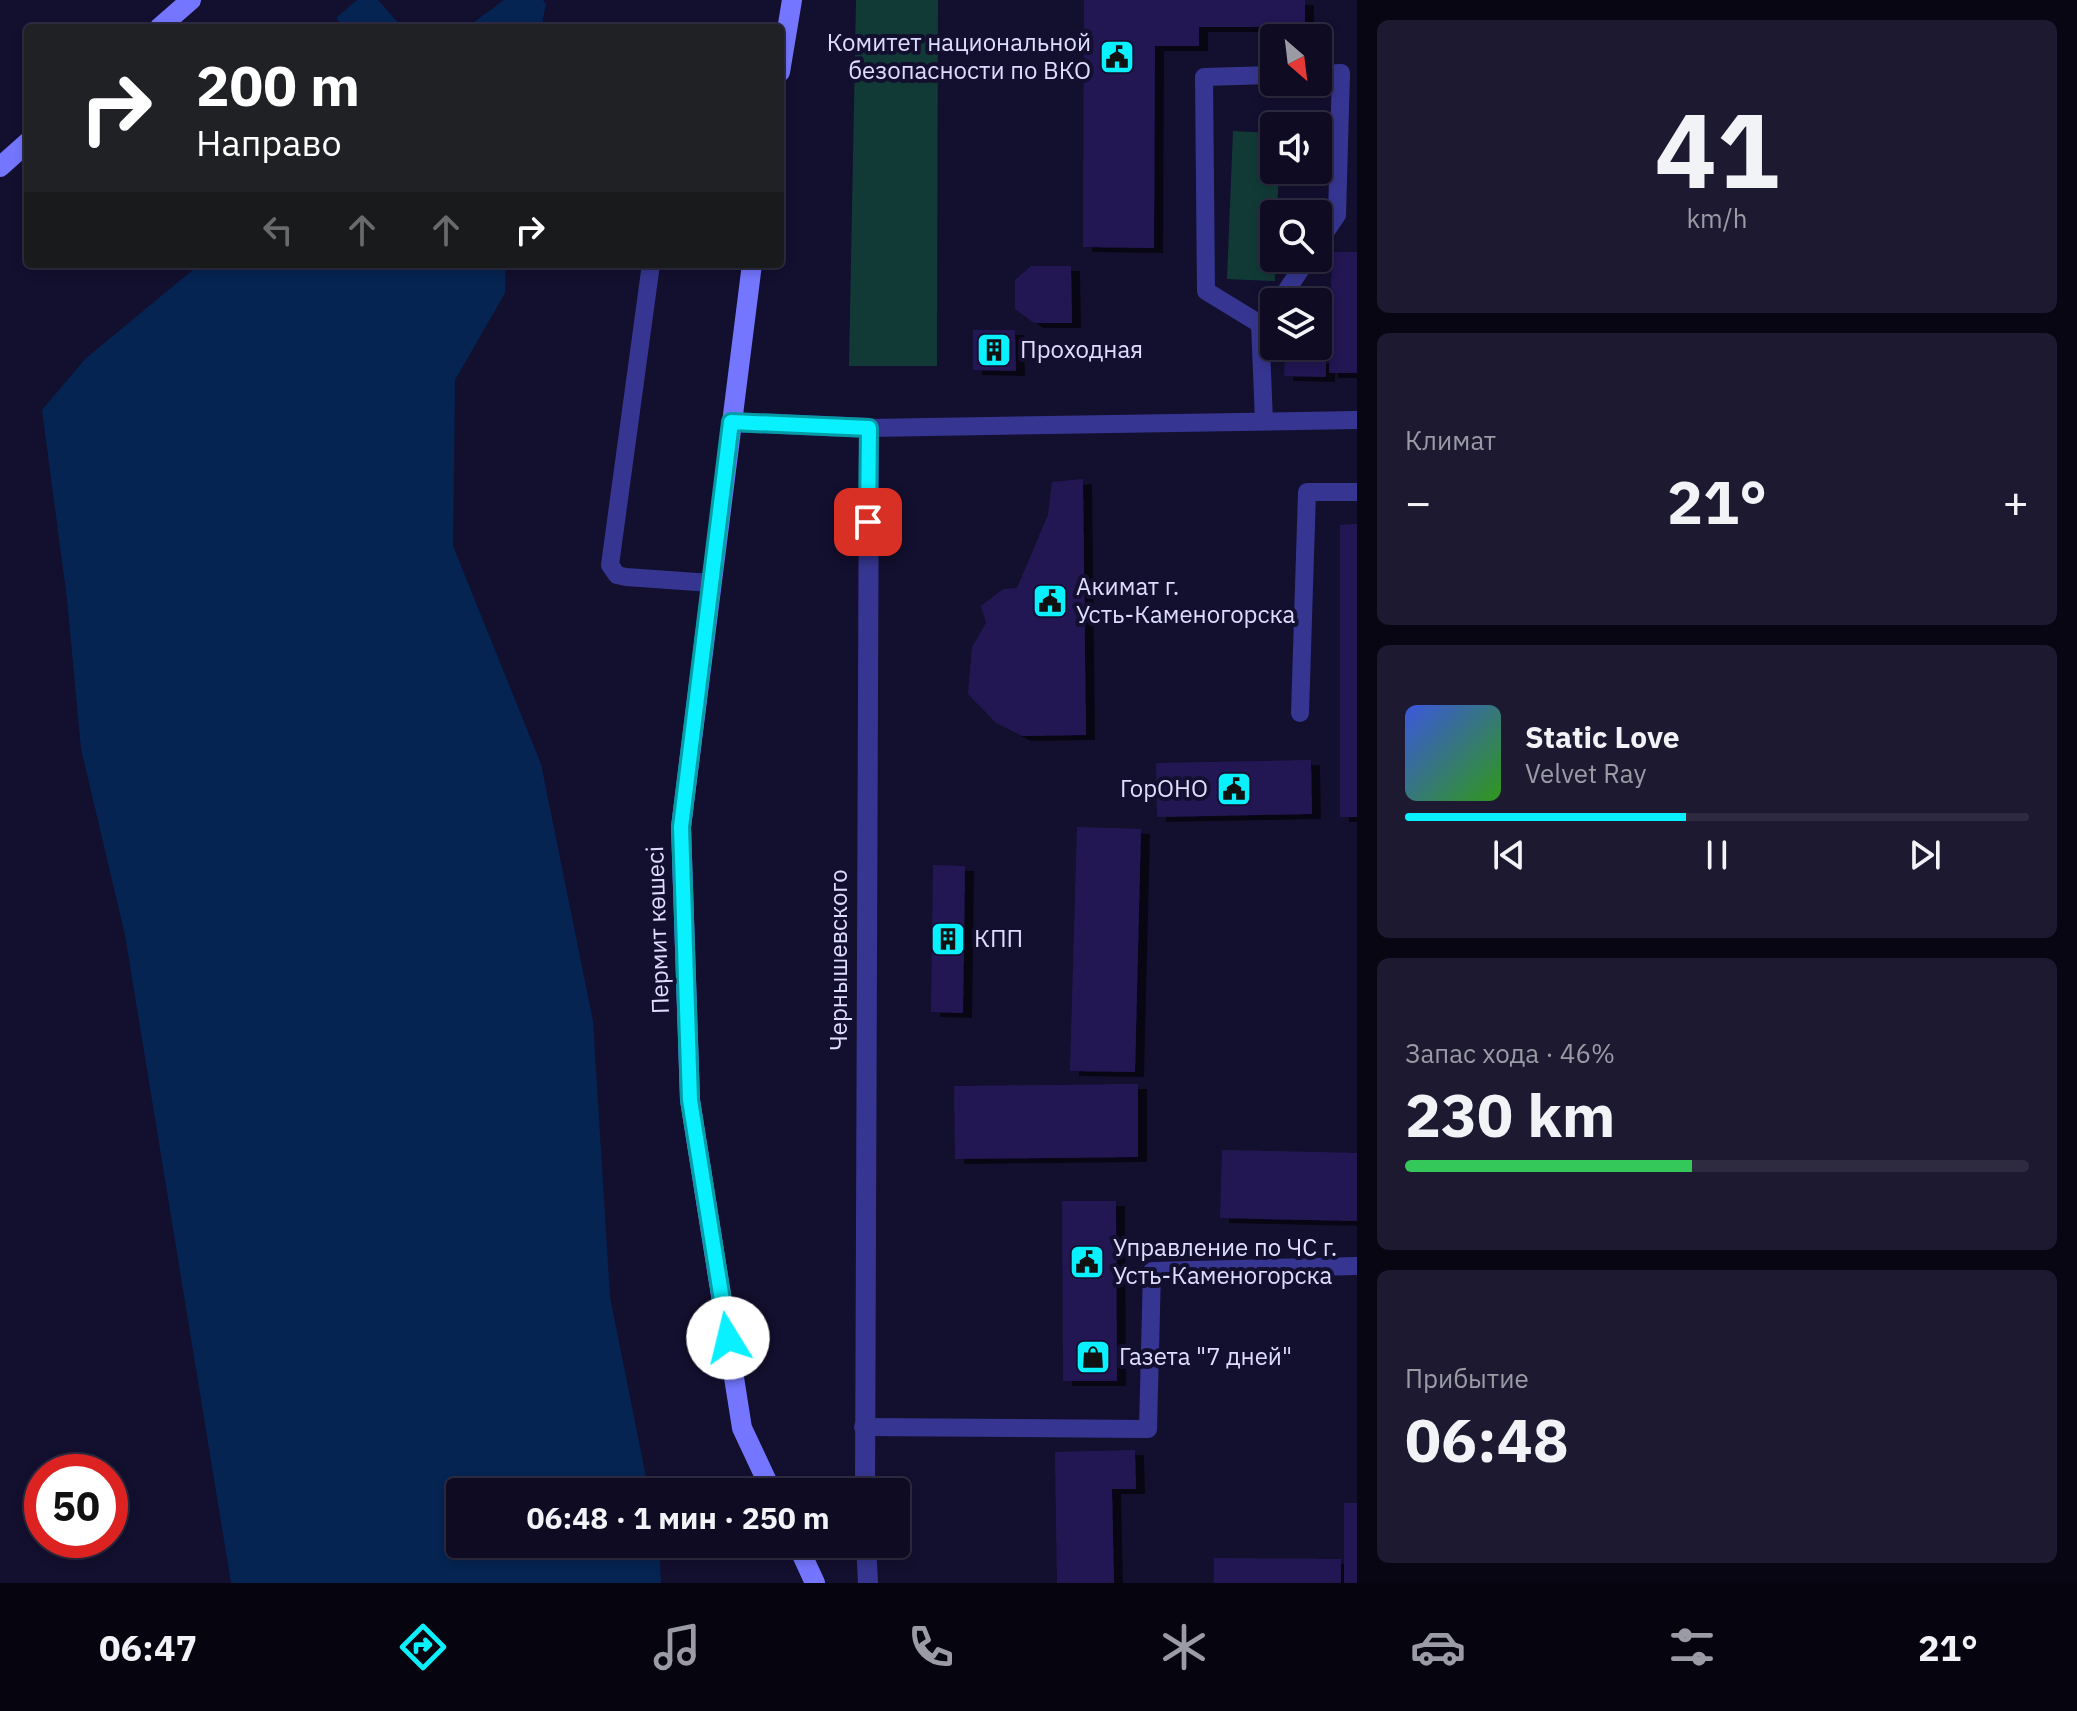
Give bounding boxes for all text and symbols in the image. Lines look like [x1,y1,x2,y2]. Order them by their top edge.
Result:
north arrow [1260,24,1332,96]
map controls [1260,24,1332,360]
place label: Комитет национальной безопасности по ВКО [827,26,1091,86]
public building icon: Комитет национальной безопасности по ВКО [1098,38,1136,76]
text: 200 m [196,49,360,121]
icon: right [64,56,168,160]
text: 41 [1655,81,1779,217]
button: sound [1260,112,1332,184]
text: Направо [196,119,342,166]
button: search [1260,200,1332,272]
text: km/h [1686,201,1748,235]
icon: left [256,208,300,252]
icon: ahead [340,208,384,252]
icon: ahead [424,208,468,252]
icon: right [508,208,552,252]
button: layers [1260,288,1332,360]
building icon: Проходная [975,331,1013,369]
place label: Проходная [1020,333,1143,365]
text: Климат [1405,423,1496,457]
text: 21° [1667,462,1767,541]
text: − [1405,473,1431,530]
text: + [2003,473,2029,530]
pin [834,488,902,556]
icon: arrive [846,500,890,544]
place label: Акимат г. Усть-Каменогорска [1076,570,1296,630]
public building icon: Акимат г. Усть-Каменогорска [1031,582,1069,620]
text: Static Love [1525,717,1680,756]
text: Velvet Ray [1525,756,1646,790]
public building icon: ГорОНО [1215,770,1253,808]
place label: ГорОНО [1120,772,1208,804]
icon: previous [1487,833,1531,877]
icon: pause [1695,833,1739,877]
icon: next [1903,833,1947,877]
street label: Пермит көшесі [638,845,676,1015]
street label: Чернышевского [822,869,854,1051]
building icon: КПП [929,920,967,958]
place label: КПП [974,922,1023,954]
text: Запас хода · 46% [1405,1036,1615,1070]
text: 230 km [1405,1075,1615,1154]
place label: Управление по ЧС г. Усть-Каменогорска [1113,1231,1337,1291]
public building icon: Управление по ЧС г. Усть-Каменогорска [1068,1243,1106,1281]
position arrow [686,1296,770,1380]
shop icon: Газета "7 дней" [1074,1338,1112,1376]
place label: Газета "7 дней" [1119,1340,1292,1372]
text: Прибытие [1405,1361,1529,1395]
text: 06:48 [1405,1400,1569,1479]
speed limit sign: 50 [24,1454,128,1558]
text: 06:48 · 1 мин · 250 m [526,1498,830,1537]
icon: directions [395,1619,451,1675]
icon: music [649,1619,705,1675]
icon: phone [903,1619,959,1675]
icon: climate [1156,1619,1212,1675]
icon: car [1410,1619,1466,1675]
icon: filters [1664,1619,1720,1675]
text: 06:47 [99,1624,197,1671]
text: 21° [1918,1624,1978,1671]

